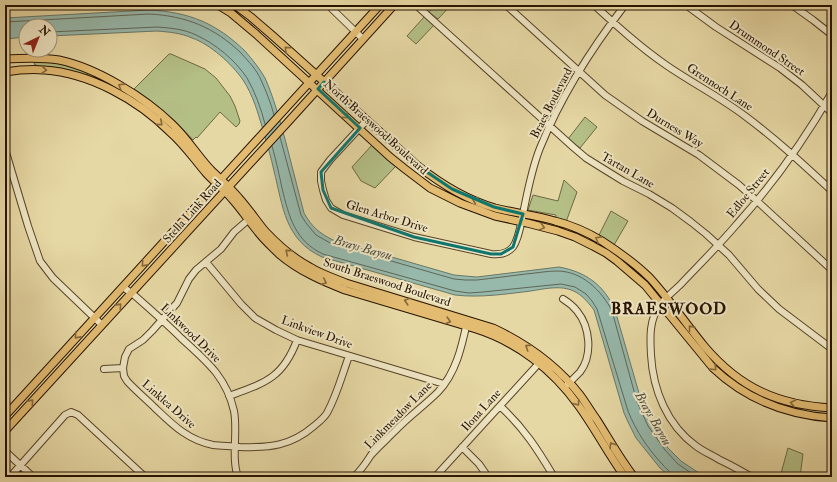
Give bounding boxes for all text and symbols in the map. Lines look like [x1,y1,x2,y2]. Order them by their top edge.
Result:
north arrow [18,18,58,58]
street label: Drummond Street [726,18,808,79]
text: N [36,22,53,40]
one-way arrow [285,46,292,53]
street label: Grennoch Lane [684,60,756,114]
one-way arrow [41,65,47,74]
street label: Braes Boulevard [527,65,576,141]
street label: North Braeswood Boulevard [320,77,431,178]
one-way arrow [119,84,126,91]
street label: Durness Way [644,106,707,152]
one-way arrow [341,111,349,118]
one-way arrow [156,118,163,125]
street label: Tartan Lane [598,149,657,192]
street label: Edloe Street [724,165,773,221]
street label: Stella Link Road [160,176,225,246]
one-way arrow [471,196,478,204]
street label: Glen Arbor Drive [344,197,430,236]
one-way arrow [538,222,545,231]
water label: Brays Bayou [331,232,394,264]
one-way arrow [595,237,602,244]
one-way arrow [285,249,293,256]
street label: South Braeswood Boulevard [321,255,453,310]
one-way arrow [141,259,148,267]
one-way arrow [320,277,328,285]
one-way arrow [404,297,411,306]
district label: BRAESWOOD [611,299,727,319]
street label: Linkwood Drive [157,301,224,366]
one-way arrow [114,304,121,311]
street label: Linkview Drive [279,313,354,352]
one-way arrow [445,316,452,325]
one-way arrow [688,326,695,333]
one-way arrow [75,331,82,339]
one-way arrow [525,344,532,352]
one-way arrow [709,363,717,371]
street label: Linklea Drive [139,377,199,432]
street label: Linkmeadow Lane [361,378,435,452]
street label: Ilona Lane [458,386,504,435]
water label: Brays Bayou [631,388,675,448]
one-way arrow [572,398,579,405]
one-way arrow [27,400,34,407]
one-way arrow [790,400,797,408]
one-way arrow [609,442,617,449]

